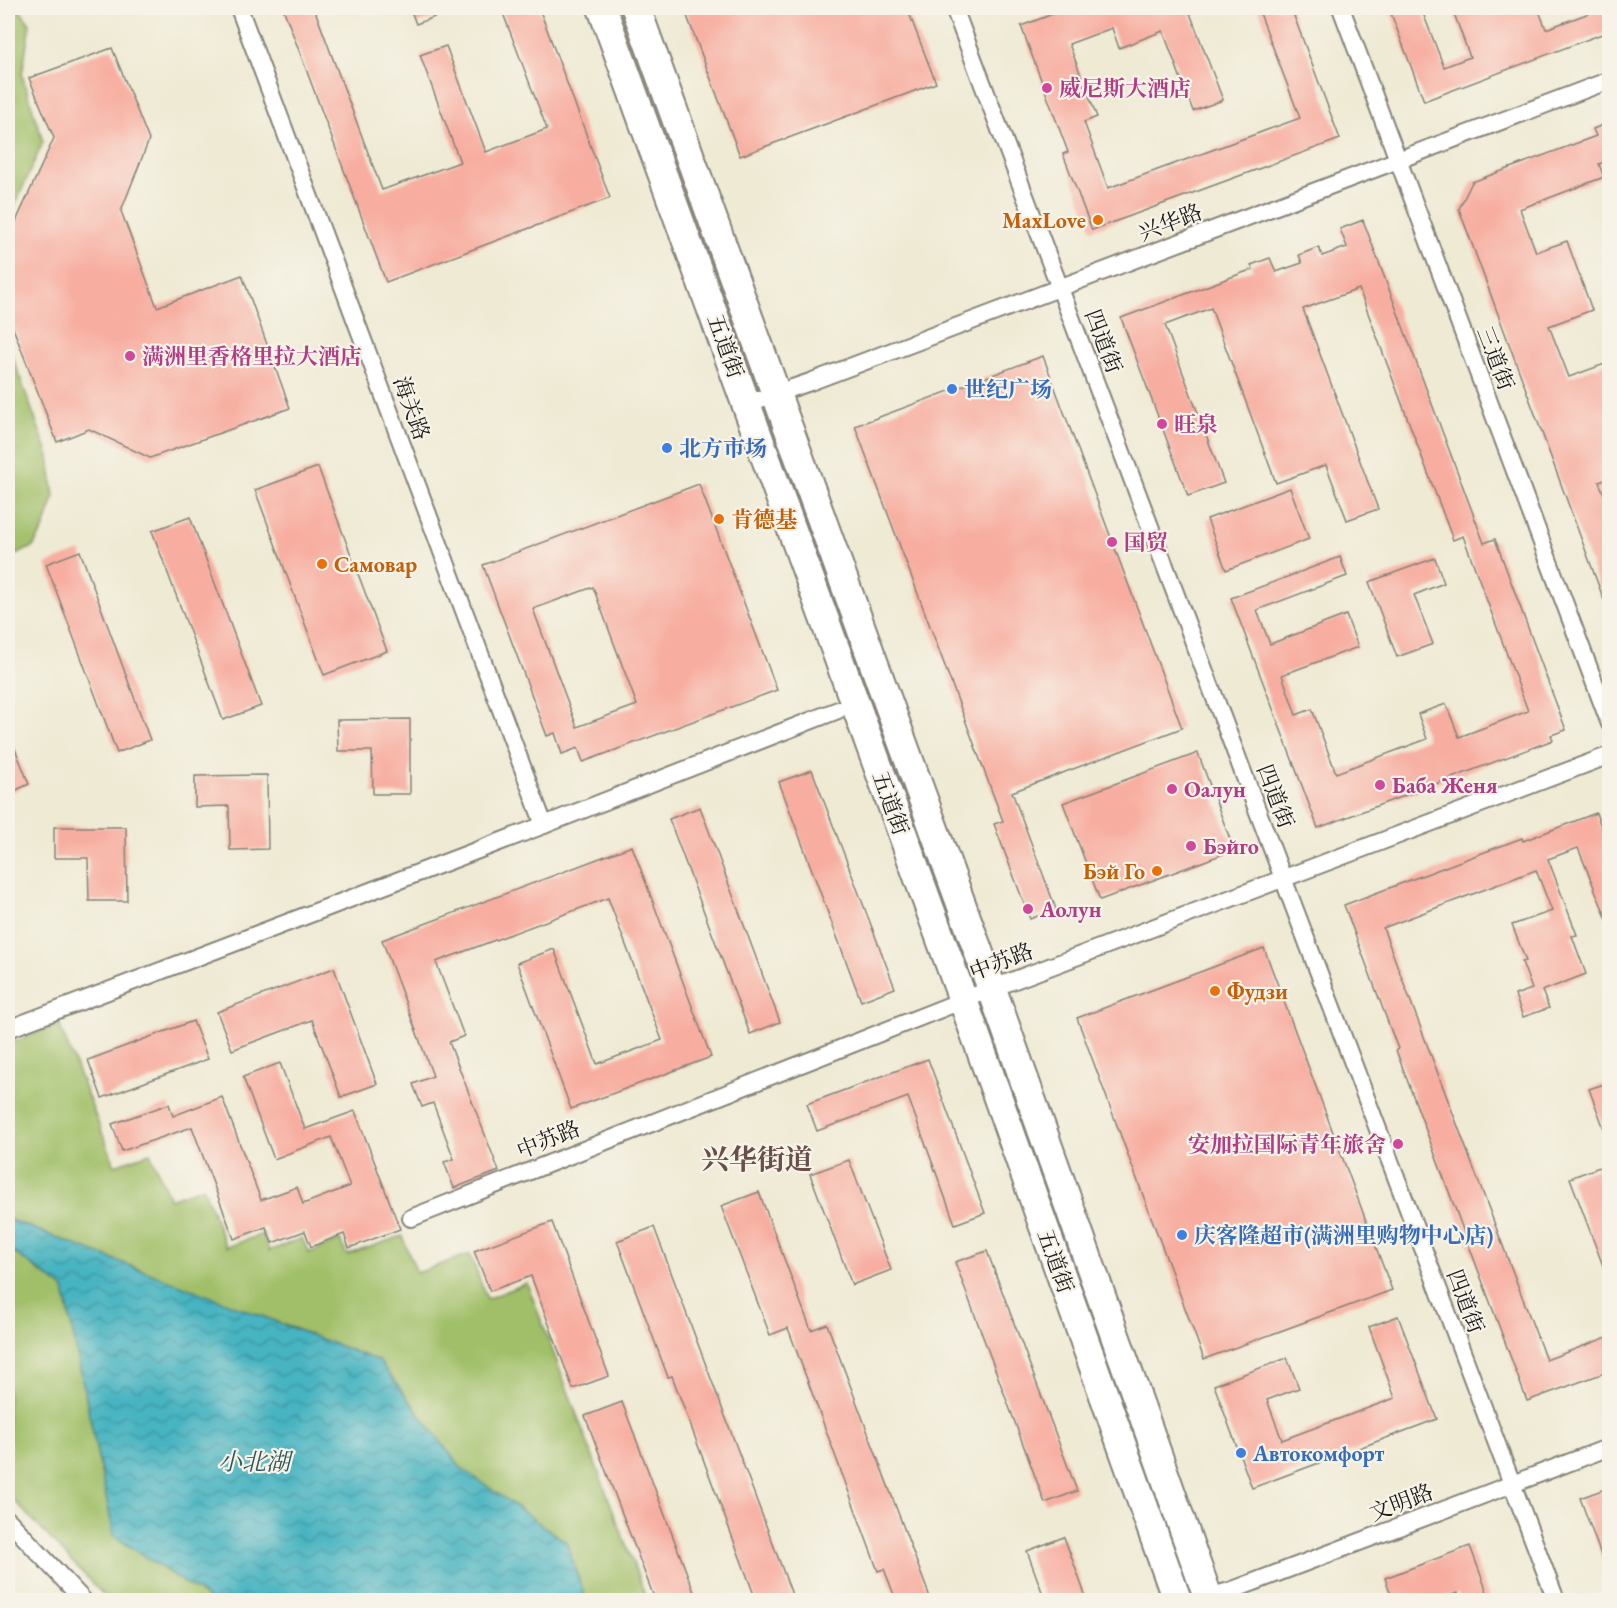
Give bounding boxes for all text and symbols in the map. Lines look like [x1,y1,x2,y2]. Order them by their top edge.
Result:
place label: 威尼斯大酒店 [1059,74,1191,103]
marker: 威尼斯大酒店 [1040,81,1054,95]
street label: 兴华路 [1134,197,1206,248]
place label: MaxLove [1002,206,1086,235]
marker: MaxLove [1091,213,1105,227]
street label: 四道街 [1078,305,1129,377]
street label: 五道街 [701,310,750,382]
street label: 三道街 [1470,322,1521,394]
place label: 满洲里香格里拉大酒店 [142,342,362,371]
marker: 满洲里香格里拉大酒店 [123,349,137,363]
street label: 海关路 [387,372,436,444]
place label: 世纪广场 [964,375,1052,404]
marker: 世纪广场 [945,382,959,396]
place label: 旺泉 [1174,410,1218,439]
marker: 旺泉 [1155,417,1169,431]
place label: 北方市场 [679,434,767,463]
marker: 北方市场 [660,441,674,455]
place label: 肯德基 [731,505,797,534]
marker: 肯德基 [712,512,726,526]
place label: 国贸 [1124,528,1168,557]
marker: 国贸 [1105,535,1119,549]
place label: Самовар [334,550,417,579]
marker: Самовар [315,557,329,571]
street label: 四道街 [1250,760,1301,832]
street label: 五道街 [866,767,915,839]
place label: Баба Женя [1392,771,1498,800]
place label: Оалун [1184,775,1246,804]
marker: Баба Женя [1373,778,1387,792]
marker: Оалун [1165,782,1179,796]
place label: Бэйго [1203,832,1259,861]
marker: Бэйго [1184,839,1198,853]
place label: Бэй Го [1083,857,1145,886]
marker: Бэй Го [1150,864,1164,878]
place label: Аолун [1039,895,1102,924]
marker: Аолун [1021,902,1035,916]
street label: 中苏路 [965,936,1037,987]
place label: Фудзи [1227,977,1288,1006]
marker: Фудзи [1208,984,1222,998]
street label: 中苏路 [512,1114,584,1165]
place label: 安加拉国际青年旅舍 [1188,1130,1386,1159]
marker: 安加拉国际青年旅舍 [1391,1137,1405,1151]
district label: 兴华街道 [701,1141,813,1177]
place label: 庆客隆超市(满洲里购物中心店) [1194,1221,1493,1250]
street label: 五道街 [1031,1225,1080,1297]
marker: 庆客隆超市(满洲里购物中心店) [1175,1228,1189,1242]
street label: 四道街 [1440,1265,1491,1337]
place label: Автокомфорт [1252,1439,1385,1468]
water label: 小北湖 [218,1446,294,1477]
marker: Автокомфорт [1234,1446,1248,1460]
street label: 文明路 [1365,1477,1437,1528]

